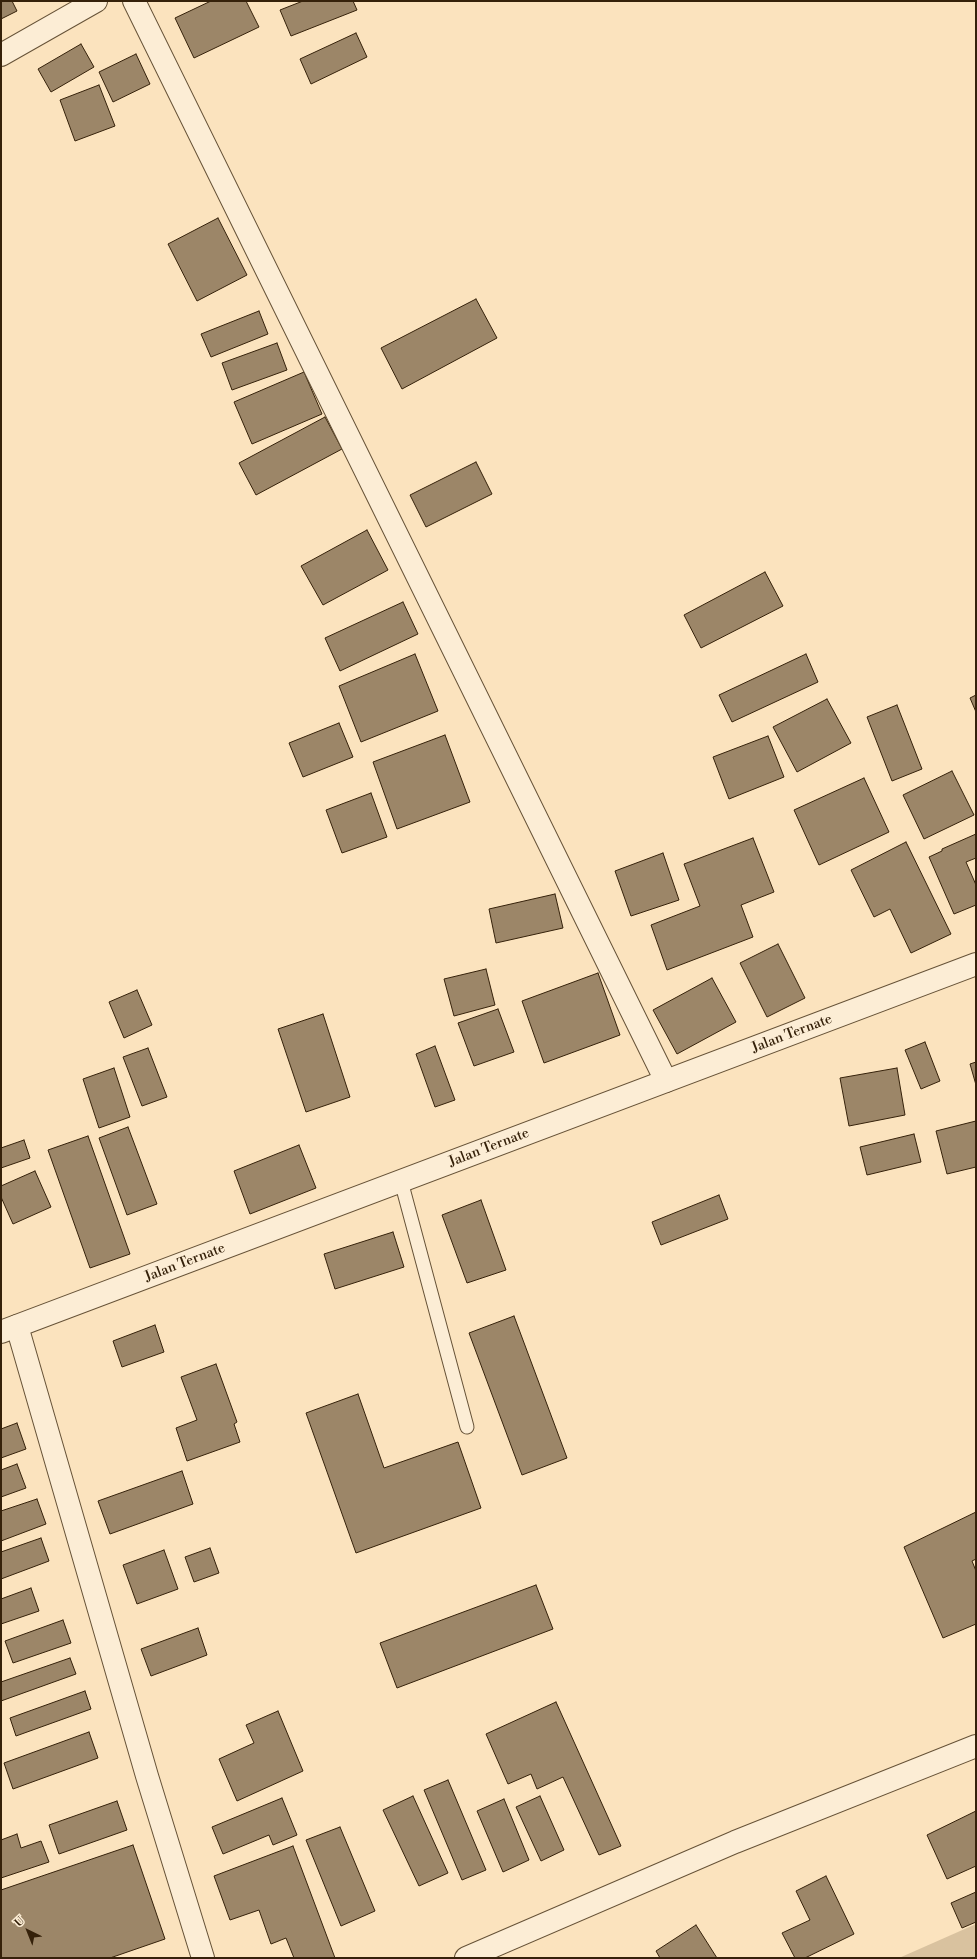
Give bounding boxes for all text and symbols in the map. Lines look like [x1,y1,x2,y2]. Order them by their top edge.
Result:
street label: Jalan Ternate [749,1011,835,1057]
street label: Jalan Ternate [446,1125,532,1171]
street label: Jalan Ternate [142,1240,228,1286]
north arrow [8,1911,48,1951]
text: U [12,1914,28,1930]

